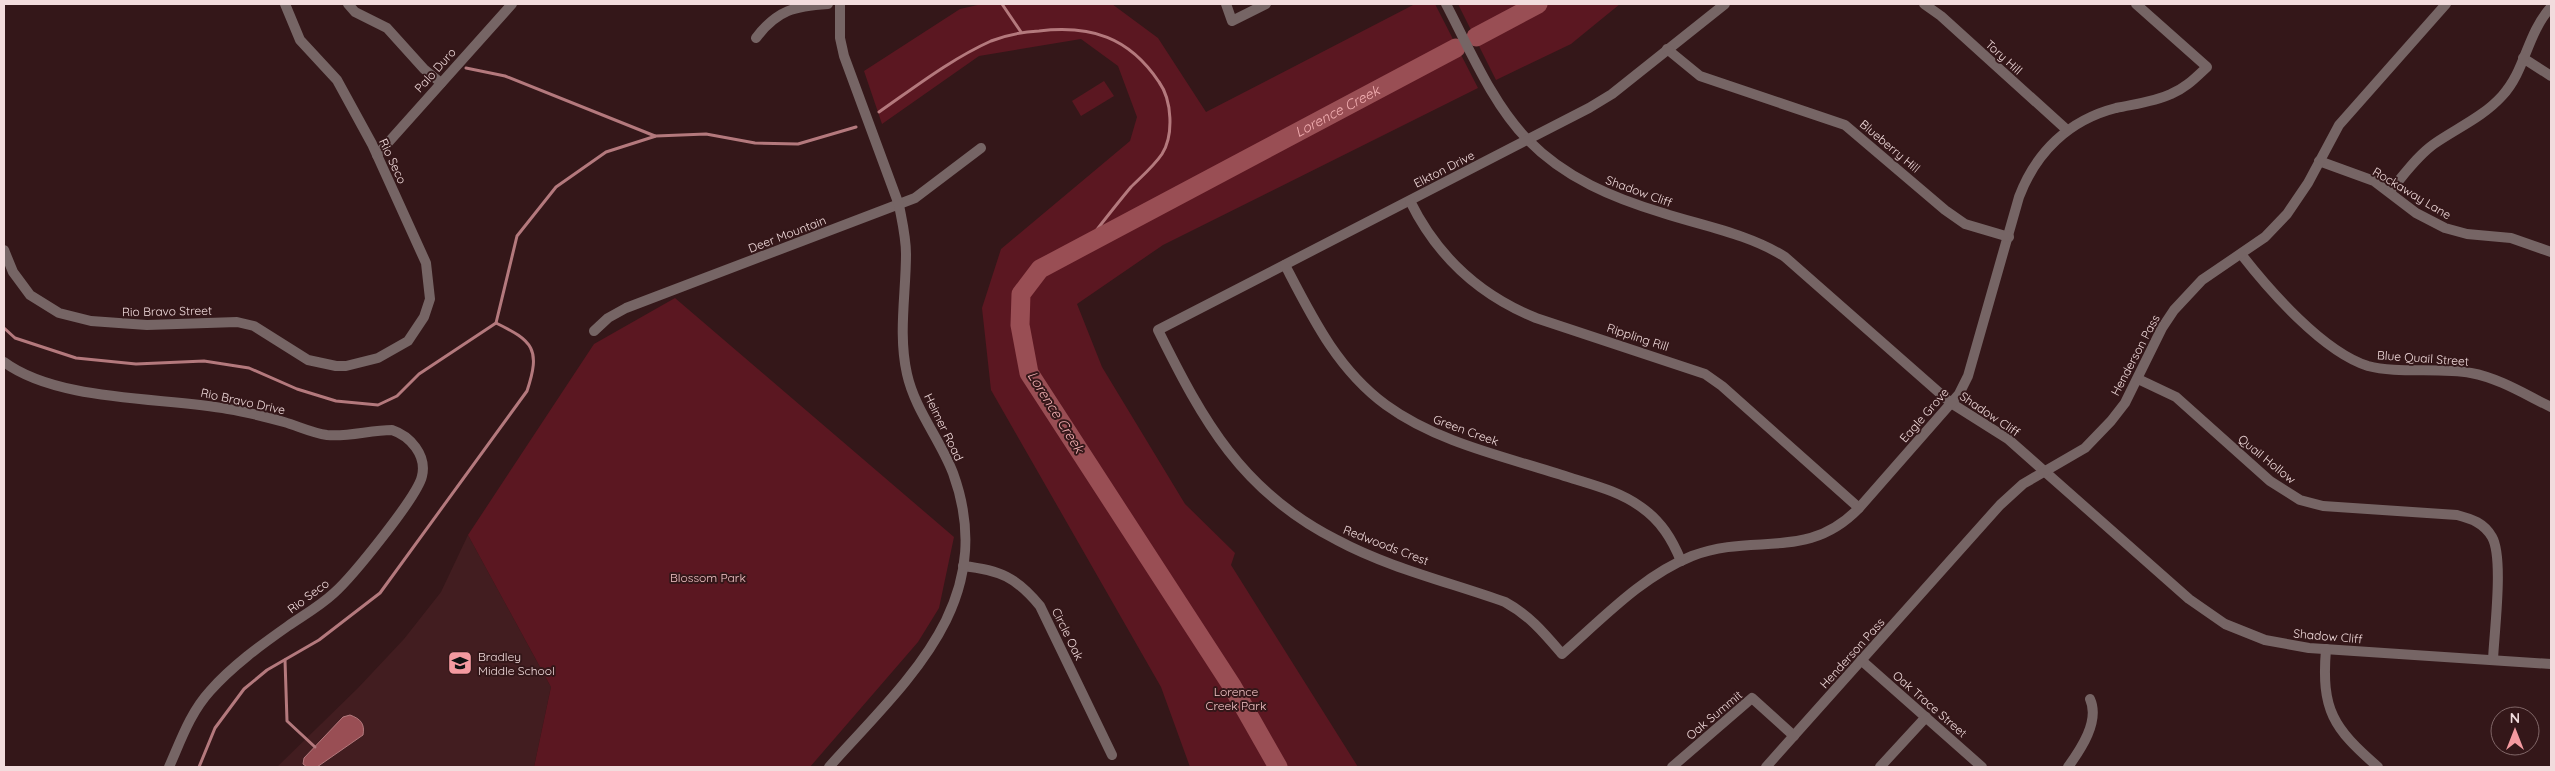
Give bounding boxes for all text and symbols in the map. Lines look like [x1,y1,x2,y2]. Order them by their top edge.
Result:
street label: Tory Hill [1982,37,2026,77]
street label: Palo Duro [411,45,459,95]
water label: Lorence Creek [1292,80,1384,141]
street label: Blueberry Hill [1857,116,1923,176]
street label: Rio Seco [376,136,410,186]
street label: Elkton Drive [1411,147,1477,191]
street label: Rockaway Lane [2370,164,2454,222]
street label: Shadow Cliff [1604,172,1675,210]
street label: Deer Mountain [746,212,828,256]
street label: Rio Bravo Street [122,303,212,319]
street label: Henderson Pass [2107,312,2163,398]
street label: Rippling Rill [1605,320,1671,354]
street label: Blue Quail Street [2377,347,2469,369]
water label: Lorence Creek [1024,368,1089,458]
street label: Rio Bravo Drive [199,385,287,417]
street label: Eagle Grove [1896,385,1952,445]
street label: Shadow Cliff [1957,388,2023,440]
street label: Heimer Road [921,391,967,463]
street label: Green Creek [1431,411,1501,449]
street label: Quail Hollow [2235,431,2299,487]
street label: Redwoods Crest [1341,522,1431,568]
park label: Blossom Park [670,570,746,585]
street label: Rio Seco [284,576,332,616]
street label: Circle Oak [1049,605,1087,663]
street label: Henderson Pass [1816,614,1888,691]
street label: Shadow Cliff [2293,626,2364,647]
place label: Bradley Middle School [478,649,555,678]
school or university icon: Bradley Middle School [447,650,473,676]
street label: Oak Trace Street [1890,668,1970,740]
park label: Lorence Creek Park [1206,684,1266,713]
street label: Oak Summit [1683,687,1745,743]
north arrow [2490,706,2540,756]
text: N [2510,709,2520,727]

